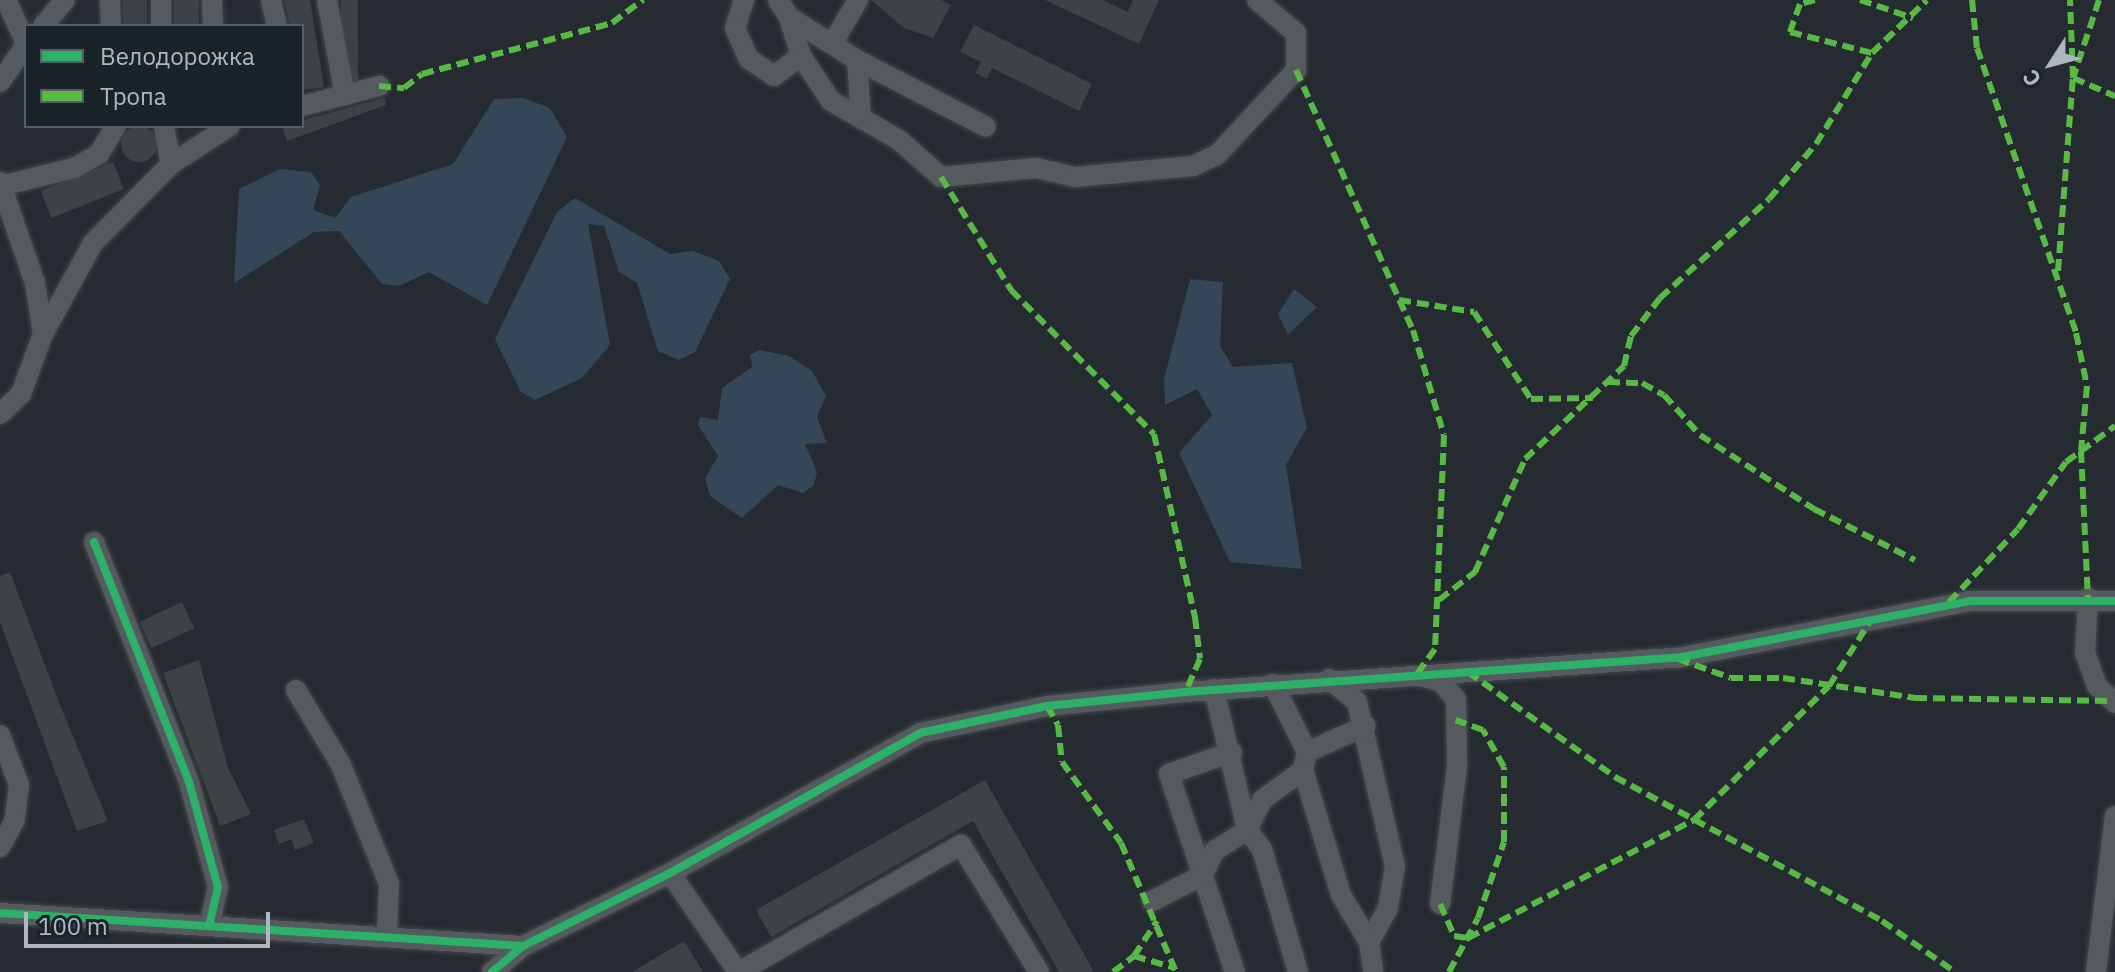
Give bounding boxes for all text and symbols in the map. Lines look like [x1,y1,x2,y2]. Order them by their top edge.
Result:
legend [24,24,304,128]
north arrow [2011,24,2091,104]
text: Велодорожка [100,40,255,72]
text: С [2015,64,2047,93]
text: Тропа [100,80,167,112]
scale bar [28,896,274,946]
text: 100 m [38,910,108,942]

